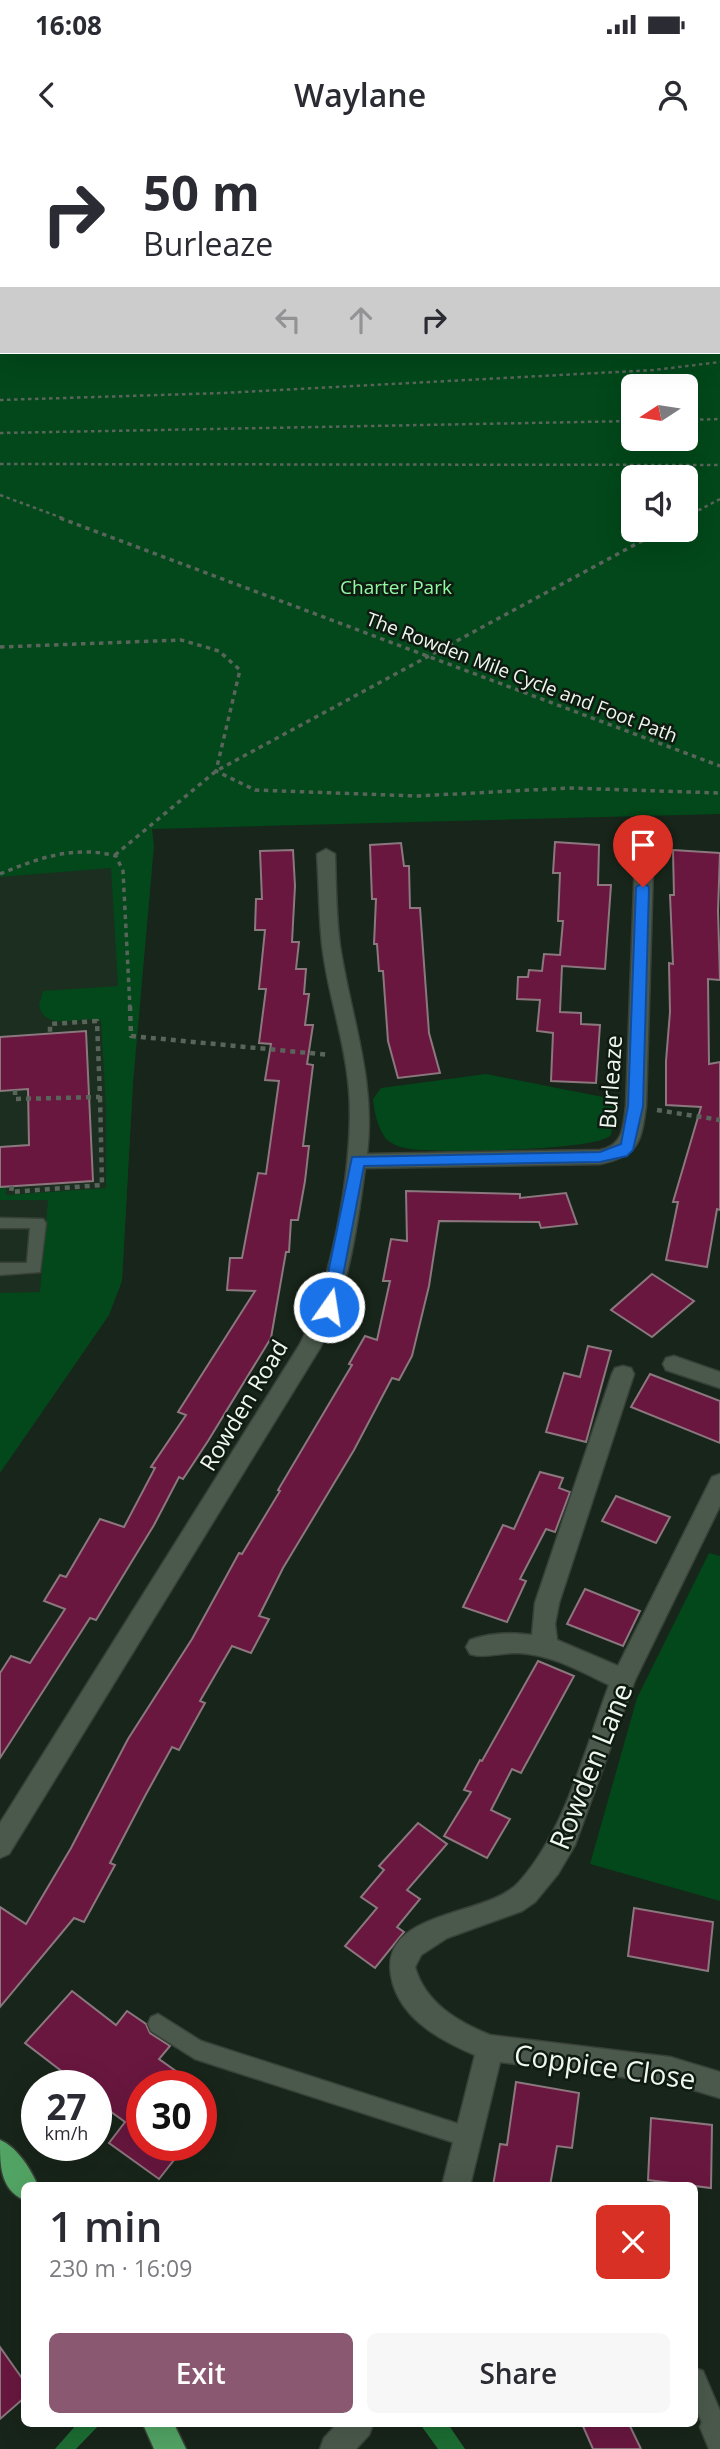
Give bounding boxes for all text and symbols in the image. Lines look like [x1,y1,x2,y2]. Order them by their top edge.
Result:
text: 16:08 [35,7,102,43]
text: Waylane [294,73,426,116]
icon: back [28,76,66,114]
icon: person [654,76,692,114]
text: 50 m [143,159,260,225]
icon: right [28,168,119,259]
text: Burleaze [143,222,273,265]
icon: left [269,301,307,339]
icon: ahead [342,301,380,339]
icon: right [415,301,453,339]
north arrow [621,374,698,452]
map controls [621,374,698,542]
button: sound [621,465,698,542]
park label: Charter Park [340,574,452,600]
street label: The Rowden Mile Cycle and Foot Path [363,605,681,749]
pin [613,815,673,887]
icon: arrive [624,826,662,864]
street label: Burleaze [591,1034,629,1130]
position arrow [292,1270,366,1344]
street label: Rowden Road [191,1333,295,1477]
street label: Rowden Lane [539,1677,641,1855]
street label: Coppice Close [512,2034,698,2098]
speed limit sign: 30 [126,2070,217,2161]
text: 27 [46,2083,87,2130]
text: km/h [45,2121,88,2145]
text: 1 min [49,2197,162,2254]
button: close [596,2205,670,2279]
text: 230 m · 16:09 [49,2252,192,2284]
button: Exit [49,2333,353,2413]
button: Share [367,2333,670,2413]

